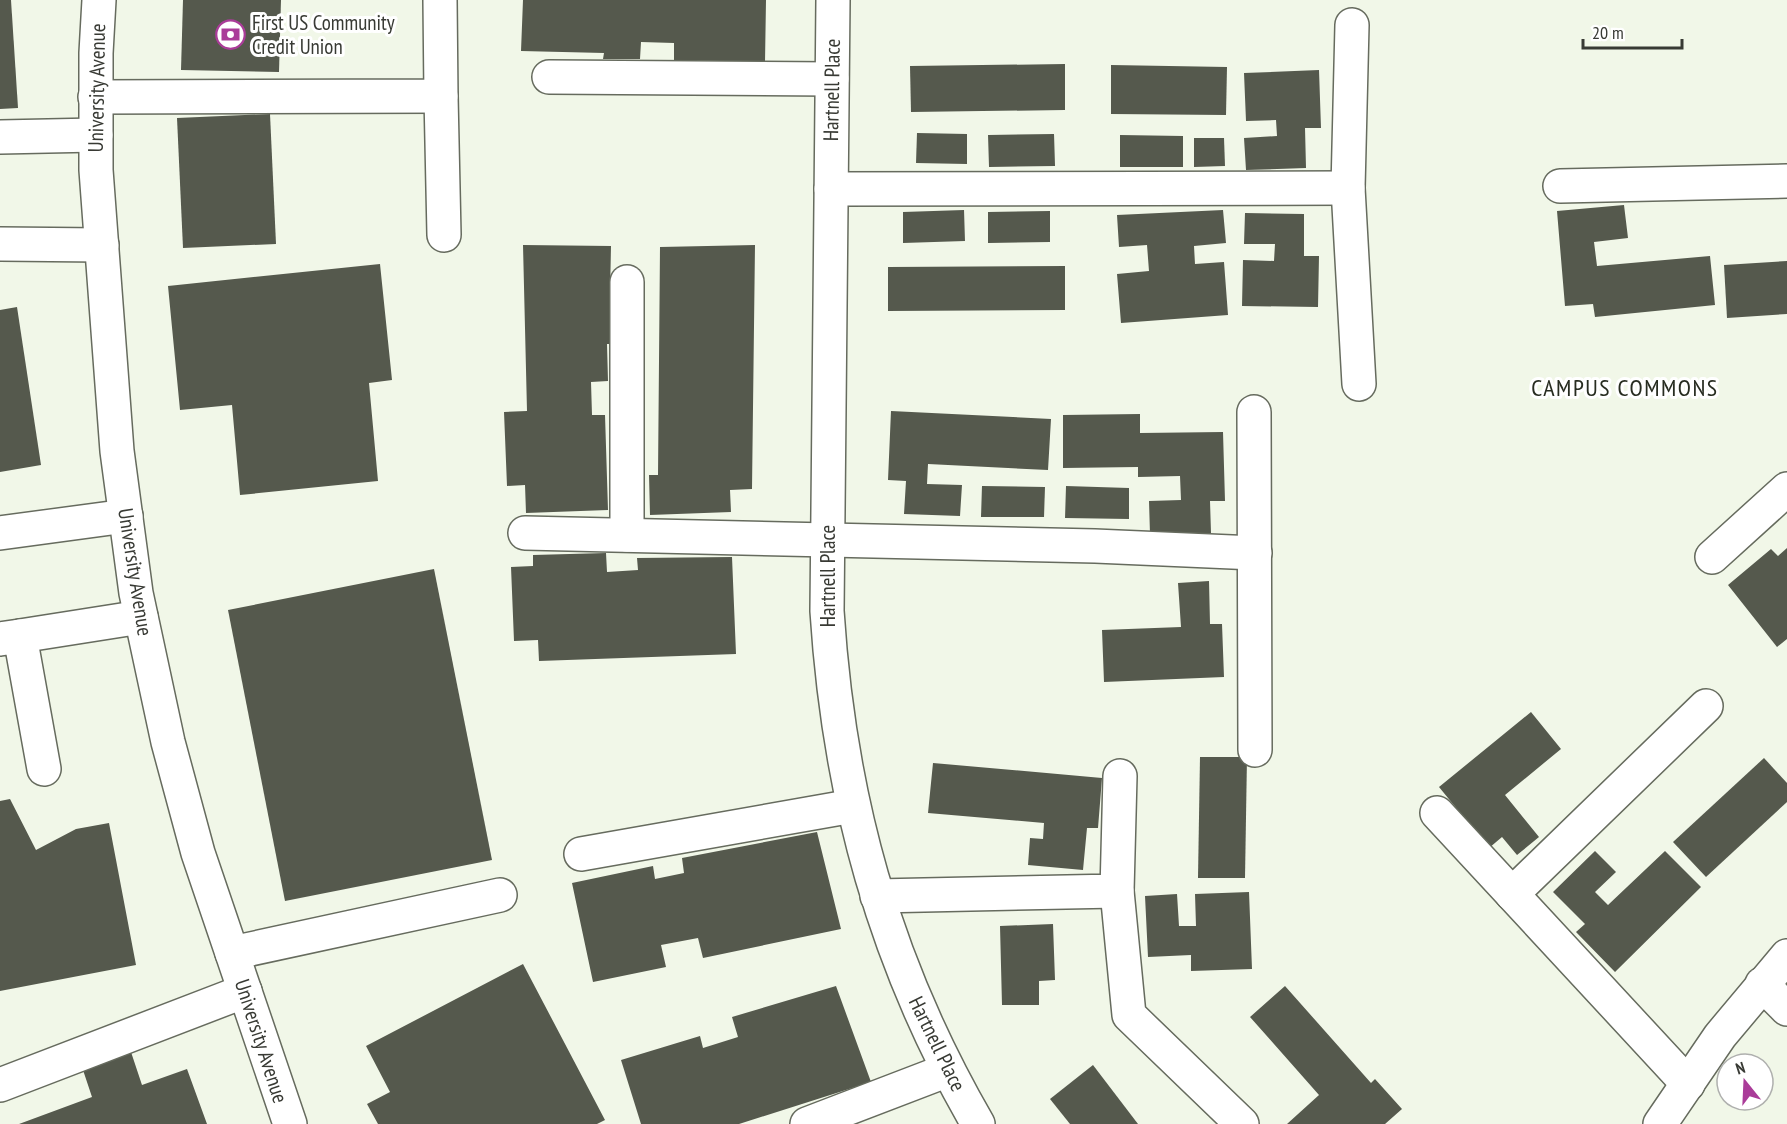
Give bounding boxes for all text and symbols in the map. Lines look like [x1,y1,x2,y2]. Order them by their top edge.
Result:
place label: First US Community Credit Union [252,9,395,60]
scale bar [1583,12,1682,50]
bank icon: First US Community Credit Union [215,19,247,51]
text: 20 m [1592,21,1624,44]
street label: University Avenue [82,23,111,153]
street label: Hartnell Place [817,39,846,141]
district label: CAMPUS COMMONS [1531,372,1719,403]
street label: University Avenue [112,506,159,638]
street label: Hartnell Place [814,525,841,627]
street label: University Avenue [229,975,294,1106]
street label: Hartnell Place [903,992,972,1096]
north arrow [1715,1052,1775,1112]
text: N [1733,1057,1748,1079]

